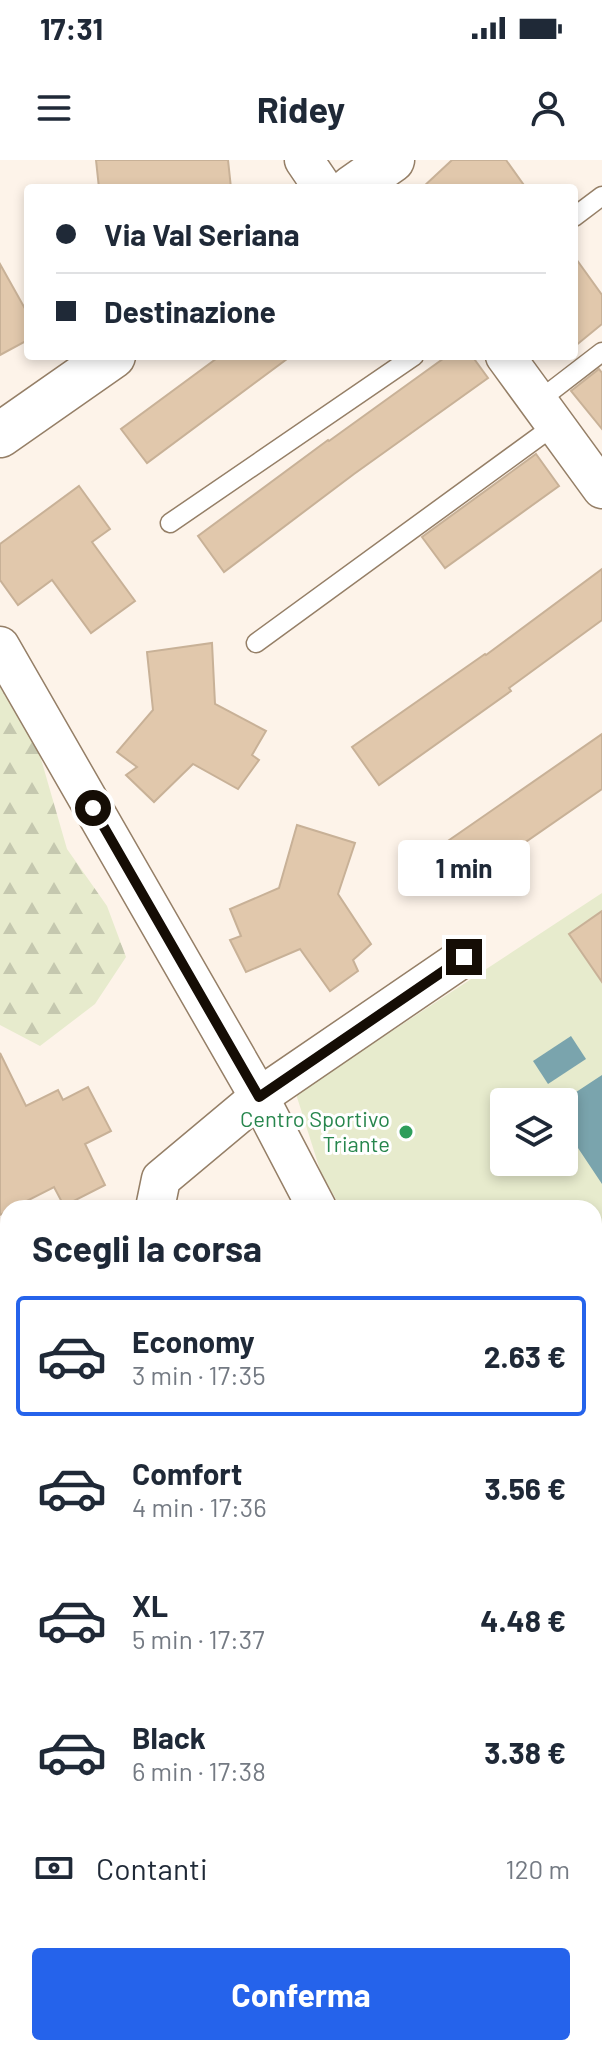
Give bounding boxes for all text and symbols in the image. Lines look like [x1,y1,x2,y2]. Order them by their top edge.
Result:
text: 17:31 [40,10,103,46]
icon: menu [32,86,76,130]
icon: person [526,86,570,130]
text: Ridey [257,87,345,130]
text: Via Val Seriana [104,216,300,252]
text: Destinazione [104,293,276,329]
route start [75,790,111,826]
callout: 1 min [398,841,530,897]
text: 1 min [436,852,492,883]
route end [446,939,482,975]
map controls [490,1088,578,1176]
button: layers [490,1088,578,1176]
place label: Centro Sportivo Triante [240,1105,390,1156]
marker: Centro Sportivo Triante [397,1123,415,1141]
text: Scegli la corsa [32,1226,262,1269]
icon: car [36,1320,108,1392]
text: Economy [132,1323,255,1359]
text: 2.63 € [484,1338,566,1374]
text: 3 min · 17:35 [132,1359,266,1390]
icon: car [36,1452,108,1524]
text: Comfort [132,1455,242,1491]
text: 3.56 € [484,1470,566,1506]
text: 4 min · 17:36 [132,1491,267,1522]
icon: car [36,1584,108,1656]
text: XL [132,1587,168,1623]
text: 4.48 € [480,1602,566,1638]
text: 5 min · 17:37 [132,1623,264,1654]
icon: car [36,1716,108,1788]
text: Black [132,1719,206,1755]
text: 3.38 € [484,1734,566,1770]
text: 6 min · 17:38 [132,1755,266,1786]
icon: cash [32,1846,76,1890]
text: Contanti [96,1850,208,1886]
text: 120 m [506,1853,570,1884]
button: Conferma [32,1948,570,2040]

